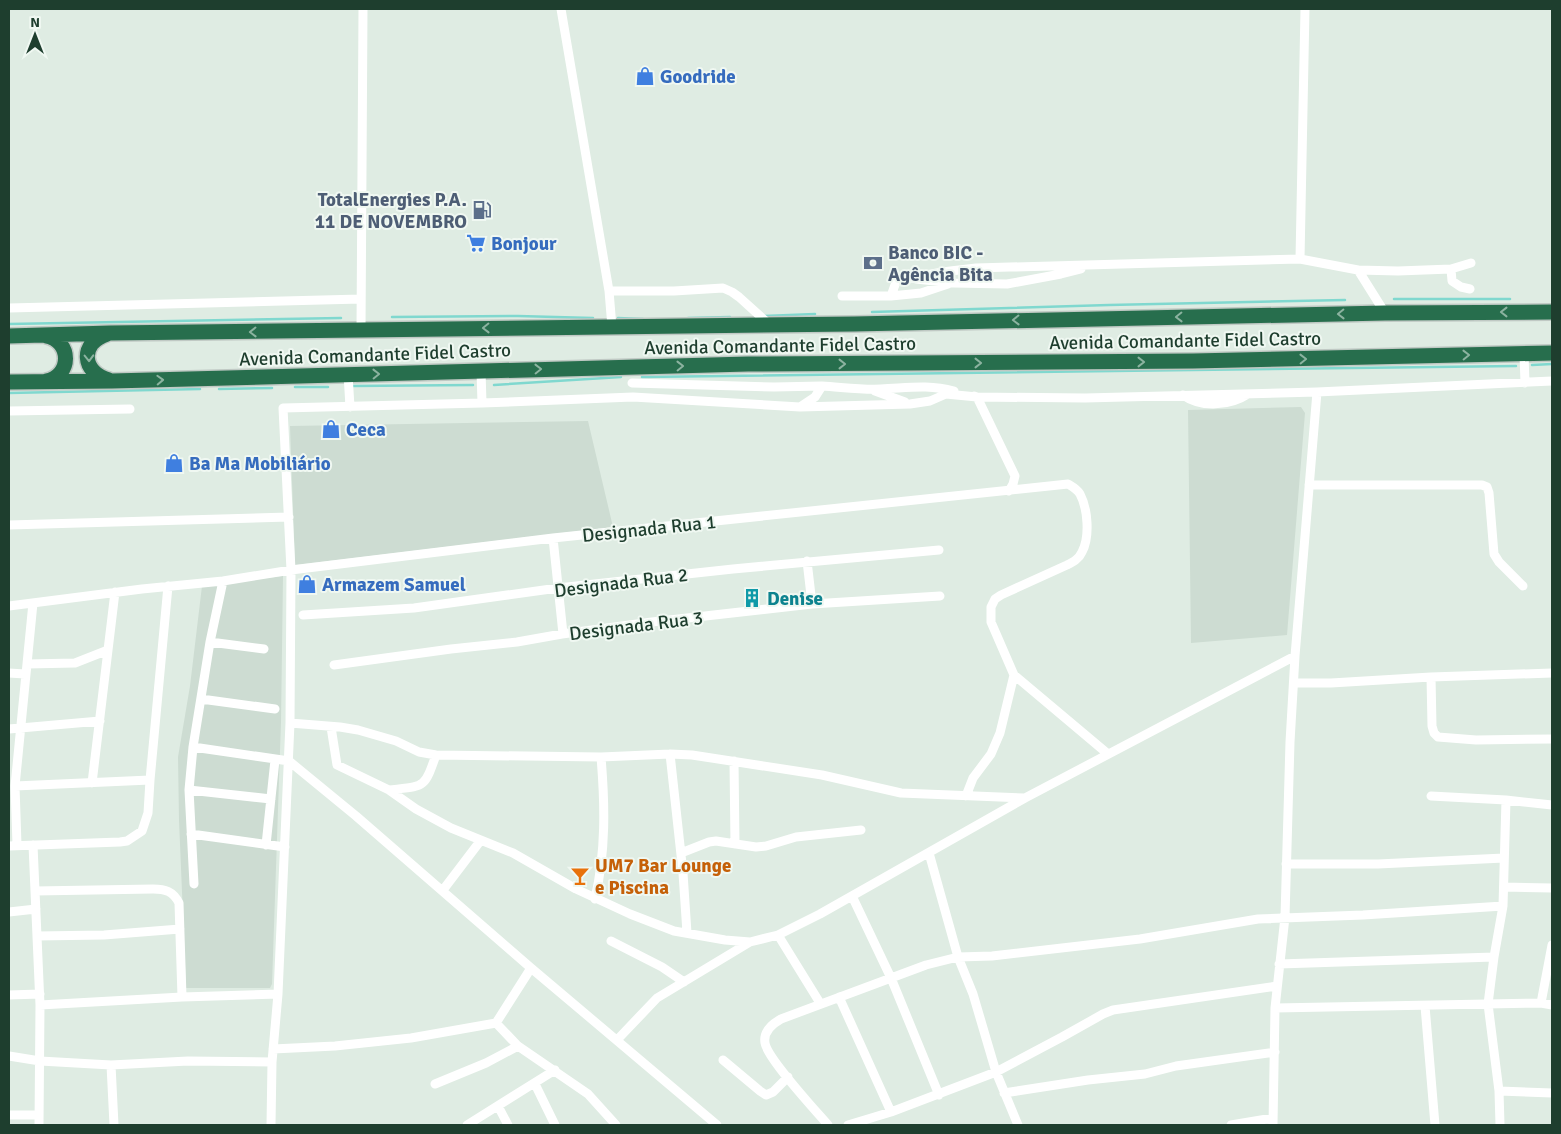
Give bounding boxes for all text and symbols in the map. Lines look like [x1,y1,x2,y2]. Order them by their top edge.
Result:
north arrow [10,10,60,60]
text: N [30,14,40,31]
shop icon: Goodride [634,65,656,87]
place label: Goodride [660,65,736,89]
place label: TotalEnergies P.A. 11 DE NOVEMBRO [315,188,467,234]
fuel station icon: TotalEnergies P.A. 11 DE NOVEMBRO [471,199,493,221]
supermarket icon: Bonjour [465,232,487,254]
place label: Bonjour [491,232,557,256]
place label: Banco BIC - Agência Bita [888,241,993,287]
bank icon: Banco BIC - Agência Bita [862,252,884,274]
one-way arrow [1499,307,1507,317]
one-way arrow [1337,308,1345,319]
one-way arrow [1174,311,1182,322]
one-way arrow [1012,315,1020,325]
one-way arrow [482,323,490,333]
one-way arrow [249,327,257,337]
street label: Avenida Comandante Fidel Castro [1049,327,1321,355]
street label: Avenida Comandante Fidel Castro [644,332,916,360]
street label: Avenida Comandante Fidel Castro [239,338,512,372]
one-way arrow [1462,350,1470,360]
one-way arrow [84,354,94,362]
one-way arrow [1300,354,1308,364]
one-way arrow [1138,357,1145,367]
one-way arrow [975,358,983,368]
one-way arrow [839,359,847,369]
one-way arrow [676,361,684,371]
one-way arrow [535,364,543,375]
one-way arrow [372,368,380,379]
one-way arrow [157,374,165,385]
shop icon: Ceca [320,418,342,440]
place label: Ceca [346,418,386,442]
shop icon: Ba Ma Mobiliário [163,452,185,474]
place label: Ba Ma Mobiliário [189,452,331,476]
street label: Designada Rua 1 [581,510,717,548]
street label: Designada Rua 2 [553,563,689,603]
shop icon: Armazem Samuel [296,573,318,595]
place label: Armazem Samuel [322,573,466,597]
building icon: Denise [741,587,763,609]
place label: Denise [767,587,823,611]
street label: Designada Rua 3 [568,606,704,646]
place label: UM7 Bar Lounge e Piscina [595,854,731,900]
bar icon: UM7 Bar Lounge e Piscina [569,865,591,887]

